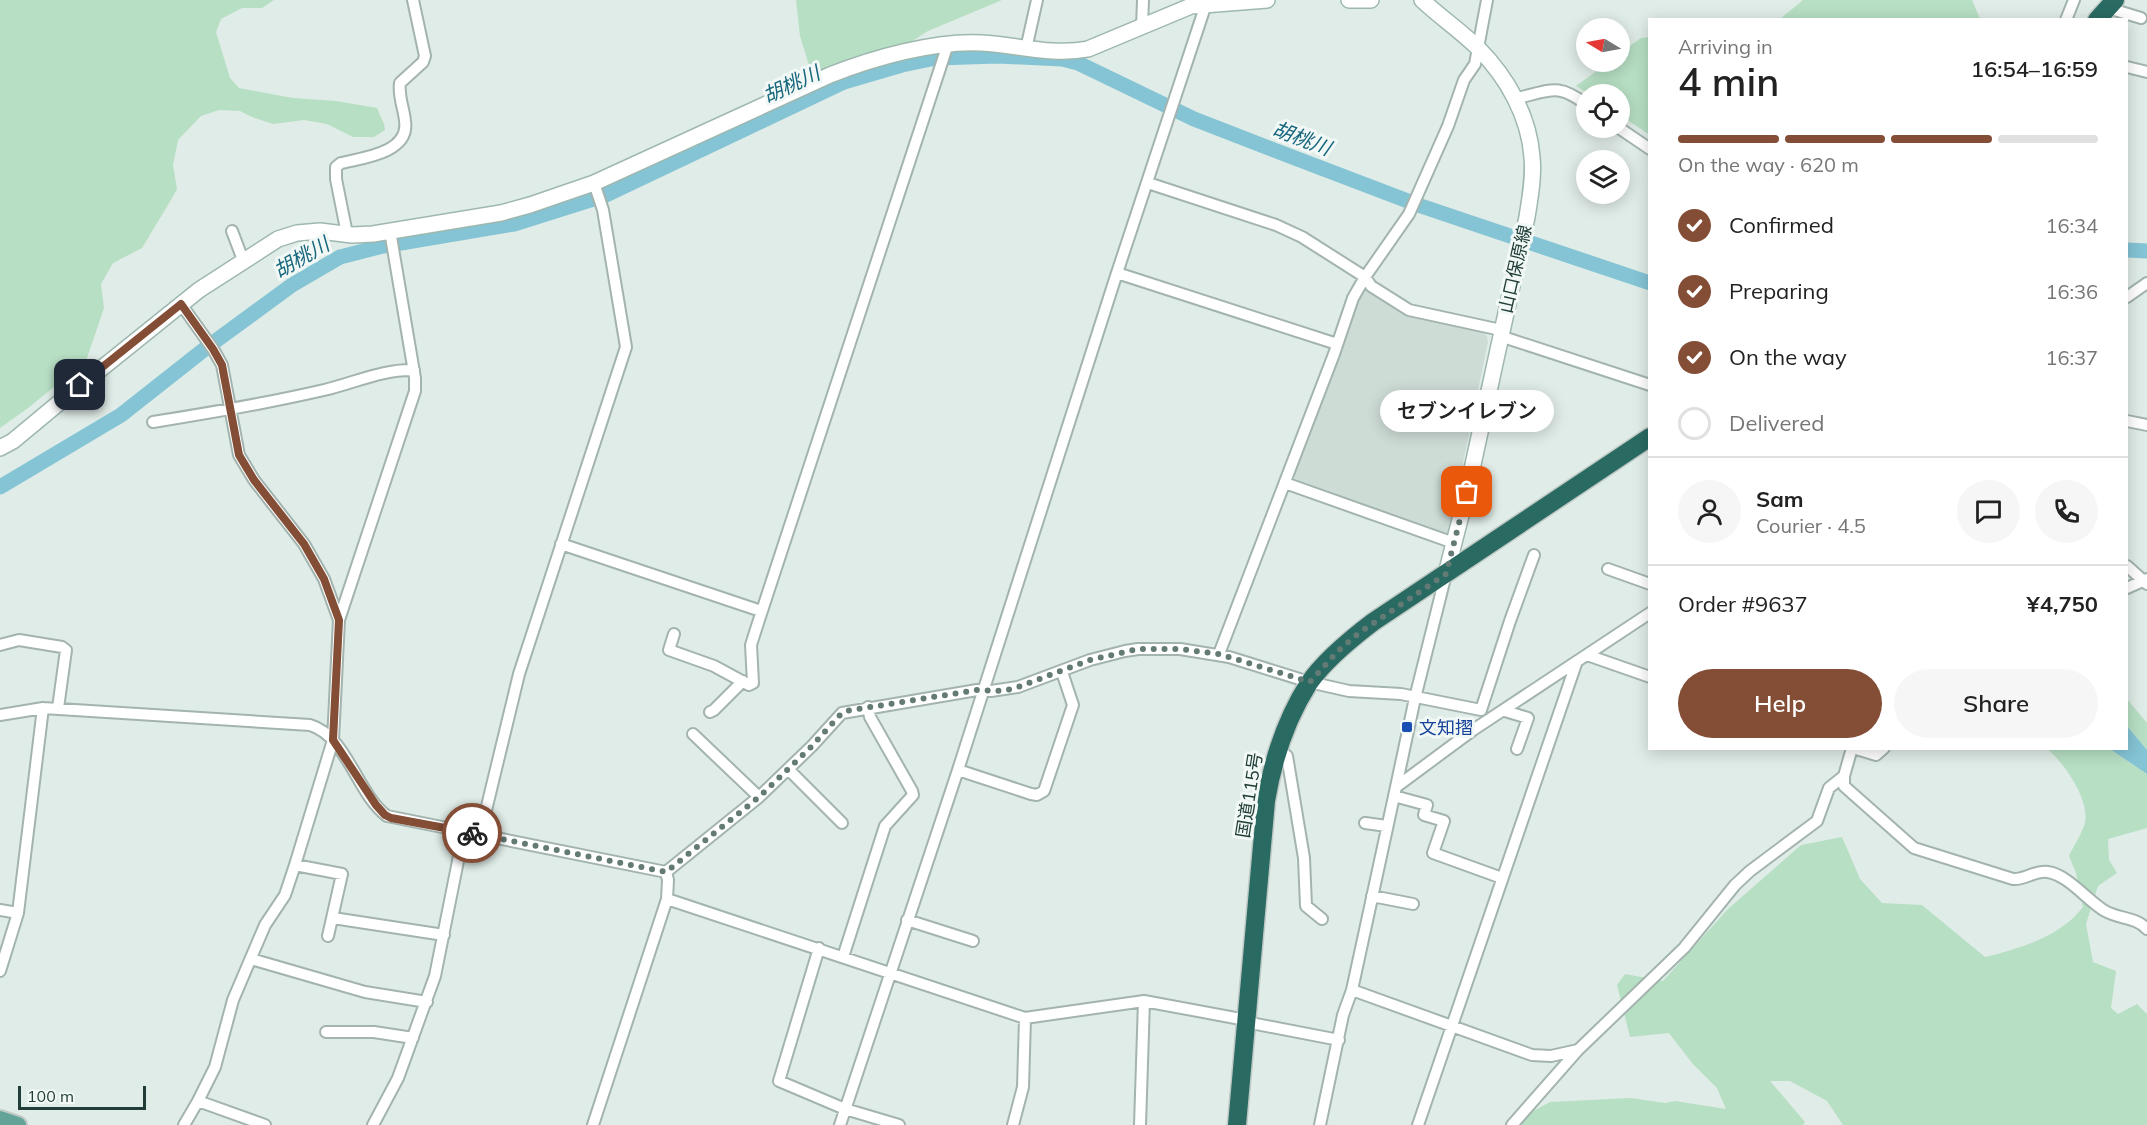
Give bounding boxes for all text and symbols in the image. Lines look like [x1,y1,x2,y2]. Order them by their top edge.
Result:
north arrow [1576,18,1630,72]
map controls [1576,18,1630,204]
text: Arriving in [1678,34,1773,59]
text: 16:54–16:59 [1971,55,2098,83]
text: 4 min [1678,57,1779,106]
water label: 胡桃川 [759,59,825,108]
button: locate [1576,84,1630,138]
water label: 胡桃川 [1270,116,1336,161]
button: layers [1576,150,1630,204]
text: On the way · 620 m [1678,152,1859,177]
icon: check [1678,209,1711,242]
text: Confirmed [1729,211,1834,239]
text: 16:34 [2045,213,2098,238]
street label: 山口保原線 [1494,223,1536,315]
water label: 胡桃川 [269,230,335,283]
icon: check [1678,275,1711,308]
text: Preparing [1729,277,1829,305]
text: 16:36 [2045,279,2098,304]
icon: check [1678,341,1711,374]
text: On the way [1729,343,1847,371]
text: 16:37 [2045,345,2098,370]
pin [54,359,105,410]
icon: home [63,368,96,401]
callout: セブンイレブン [1380,390,1554,432]
text: セブンイレブン [1397,398,1537,423]
text: Delivered [1729,409,1824,437]
pin [1441,466,1492,517]
icon: bag [1450,475,1483,508]
button: person [1678,480,1741,543]
button: chat [1957,480,2020,543]
button: phone [2035,480,2098,543]
text: Sam [1756,485,1804,513]
text: Courier · 4.5 [1756,513,1866,538]
text: Order #9637 [1678,590,1808,618]
text: ¥4,750 [2027,590,2098,618]
button: Help [1678,669,1882,738]
button: Share [1894,669,2098,738]
place label: 文知摺 [1419,716,1473,739]
marker: 文知摺 [1400,720,1414,734]
street label: 国道115号 [1231,751,1267,839]
courier [442,803,502,863]
icon: bike [456,817,489,850]
scale bar [18,1083,146,1110]
text: 100 m [27,1086,74,1106]

